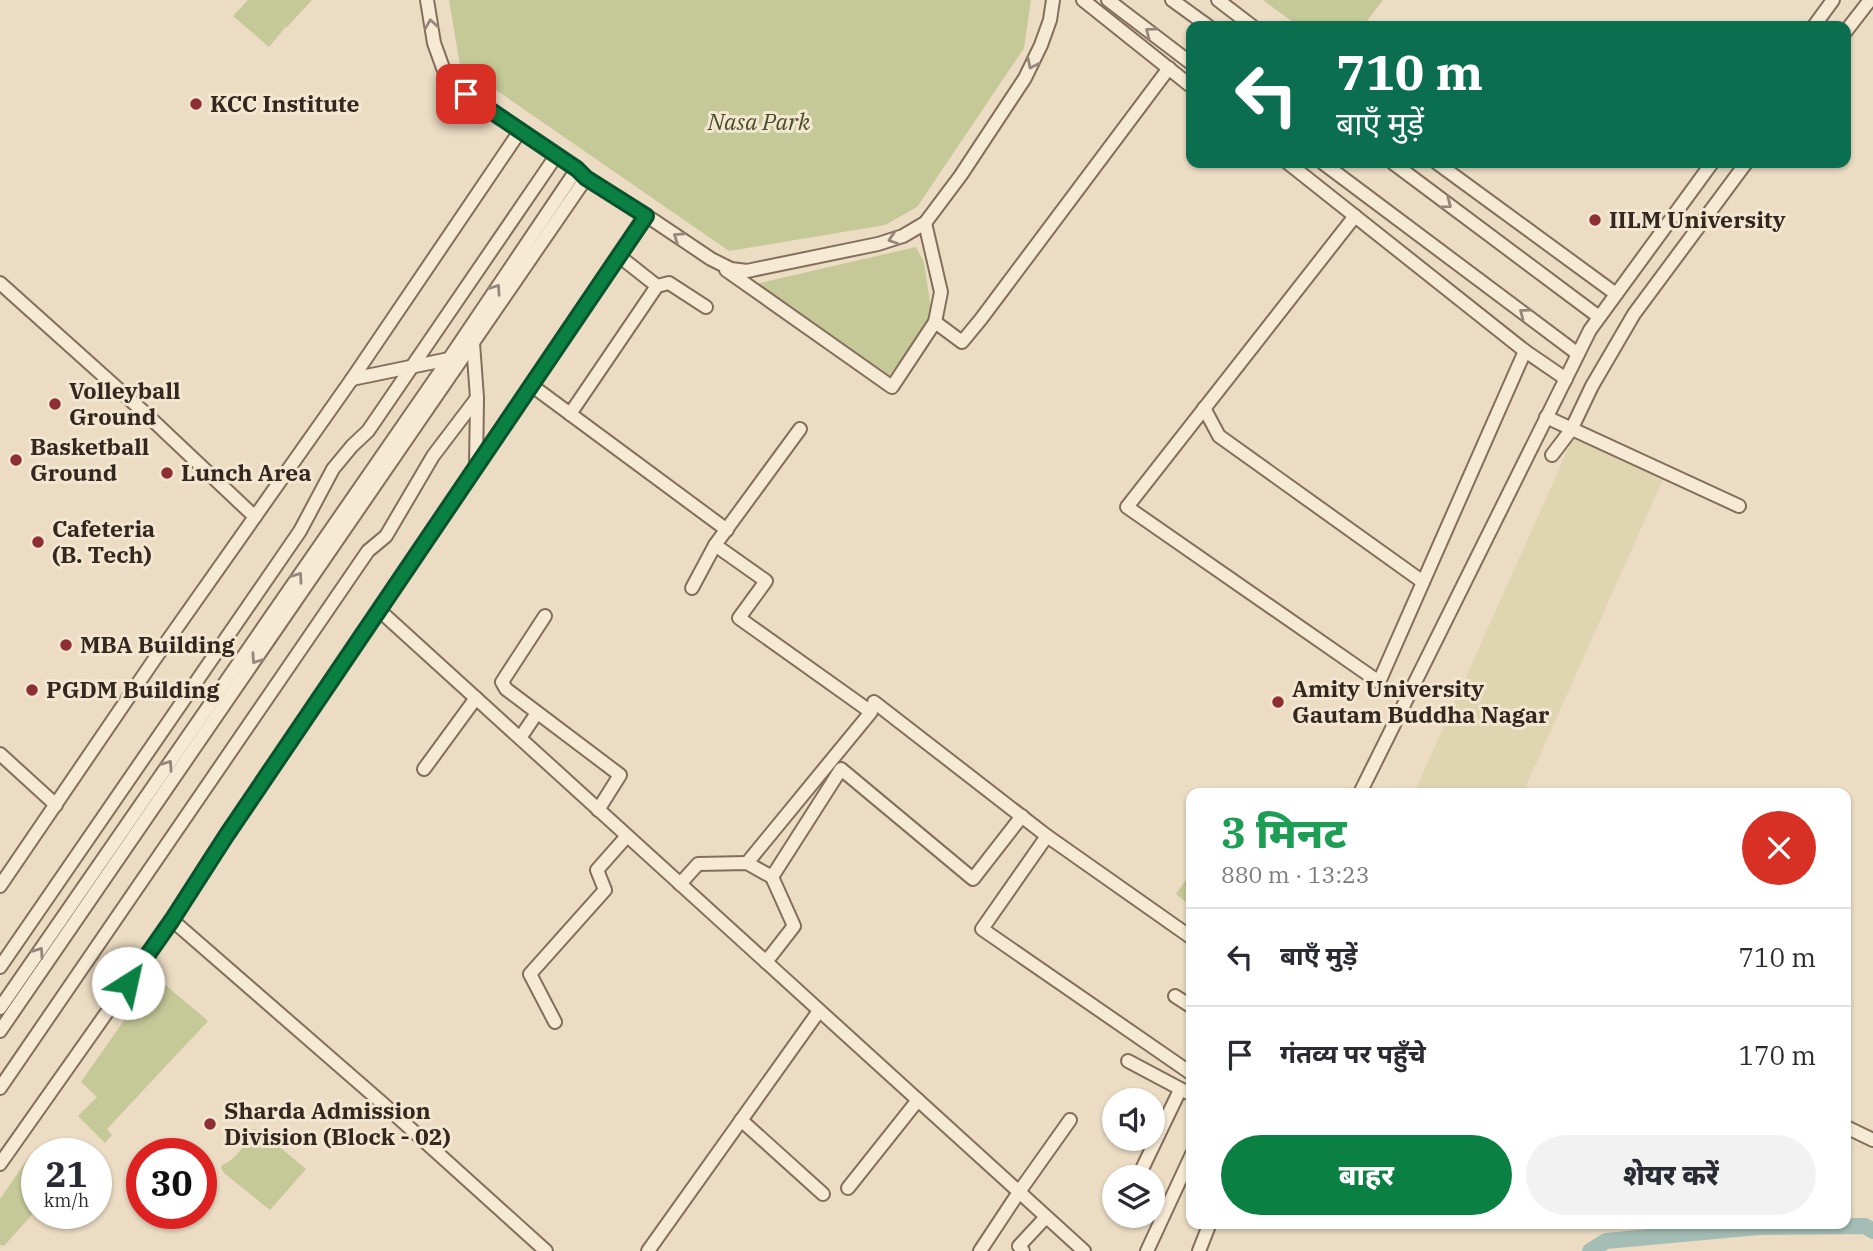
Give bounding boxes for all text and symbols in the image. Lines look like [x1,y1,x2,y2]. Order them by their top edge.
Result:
one-way arrow [424,18,439,30]
one-way arrow [1145,28,1157,40]
text: 710 m [1336,40,1483,103]
icon: left [1221,49,1312,140]
one-way arrow [1026,57,1040,69]
pin [436,64,496,124]
icon: arrive [447,75,485,113]
place label: KCC Institute [210,88,360,118]
marker: KCC Institute [188,96,204,112]
text: बाएँ मुड़ें [1336,102,1424,144]
park label: Nasa Park [707,106,811,136]
one-way arrow [1439,195,1452,208]
place label: IILM University [1609,204,1786,234]
marker: IILM University [1587,212,1603,228]
one-way arrow [888,231,900,245]
one-way arrow [673,233,686,245]
one-way arrow [488,284,500,297]
one-way arrow [1519,308,1531,321]
place label: Volleyball Ground [69,375,180,431]
marker: Volleyball Ground [47,396,63,412]
place label: Basketball Ground [30,431,149,487]
marker: Basketball Ground [8,452,24,468]
place label: Lunch Area [181,457,312,487]
marker: Lunch Area [159,465,175,481]
place label: Cafeteria (B. Tech) [52,513,155,569]
marker: Cafeteria (B. Tech) [30,534,46,550]
one-way arrow [289,572,302,585]
place label: MBA Building [80,629,235,659]
marker: MBA Building [58,637,74,653]
one-way arrow [251,651,264,664]
place label: Amity University Gautam Buddha Nagar [1292,673,1550,729]
place label: PGDM Building [46,674,220,704]
marker: PGDM Building [24,682,40,698]
marker: Amity University Gautam Buddha Nagar [1270,694,1286,710]
one-way arrow [160,760,172,773]
text: 3 मिनट [1221,805,1346,860]
button: close [1742,811,1816,885]
text: 880 m · 13:23 [1221,859,1370,889]
icon: left [1221,938,1259,976]
text: बाएँ मुड़ें [1280,938,1357,972]
text: 710 m [1738,940,1816,974]
position arrow [91,946,165,1020]
one-way arrow [31,947,43,960]
icon: arrive [1221,1036,1259,1074]
text: गंतव्य पर पहुँचे [1280,1036,1426,1070]
text: 170 m [1738,1038,1816,1072]
map controls [1102,1088,1165,1228]
button: sound [1102,1088,1165,1151]
place label: Sharda Admission Division (Block - 02) [224,1095,451,1151]
marker: Sharda Admission Division (Block - 02) [202,1116,218,1132]
button: बाहर [1221,1135,1512,1215]
button: शेयर करें [1526,1135,1816,1215]
speed limit sign: 30 [126,1138,217,1229]
text: 21 [45,1151,88,1197]
button: layers [1102,1165,1165,1228]
text: km/h [44,1189,89,1212]

